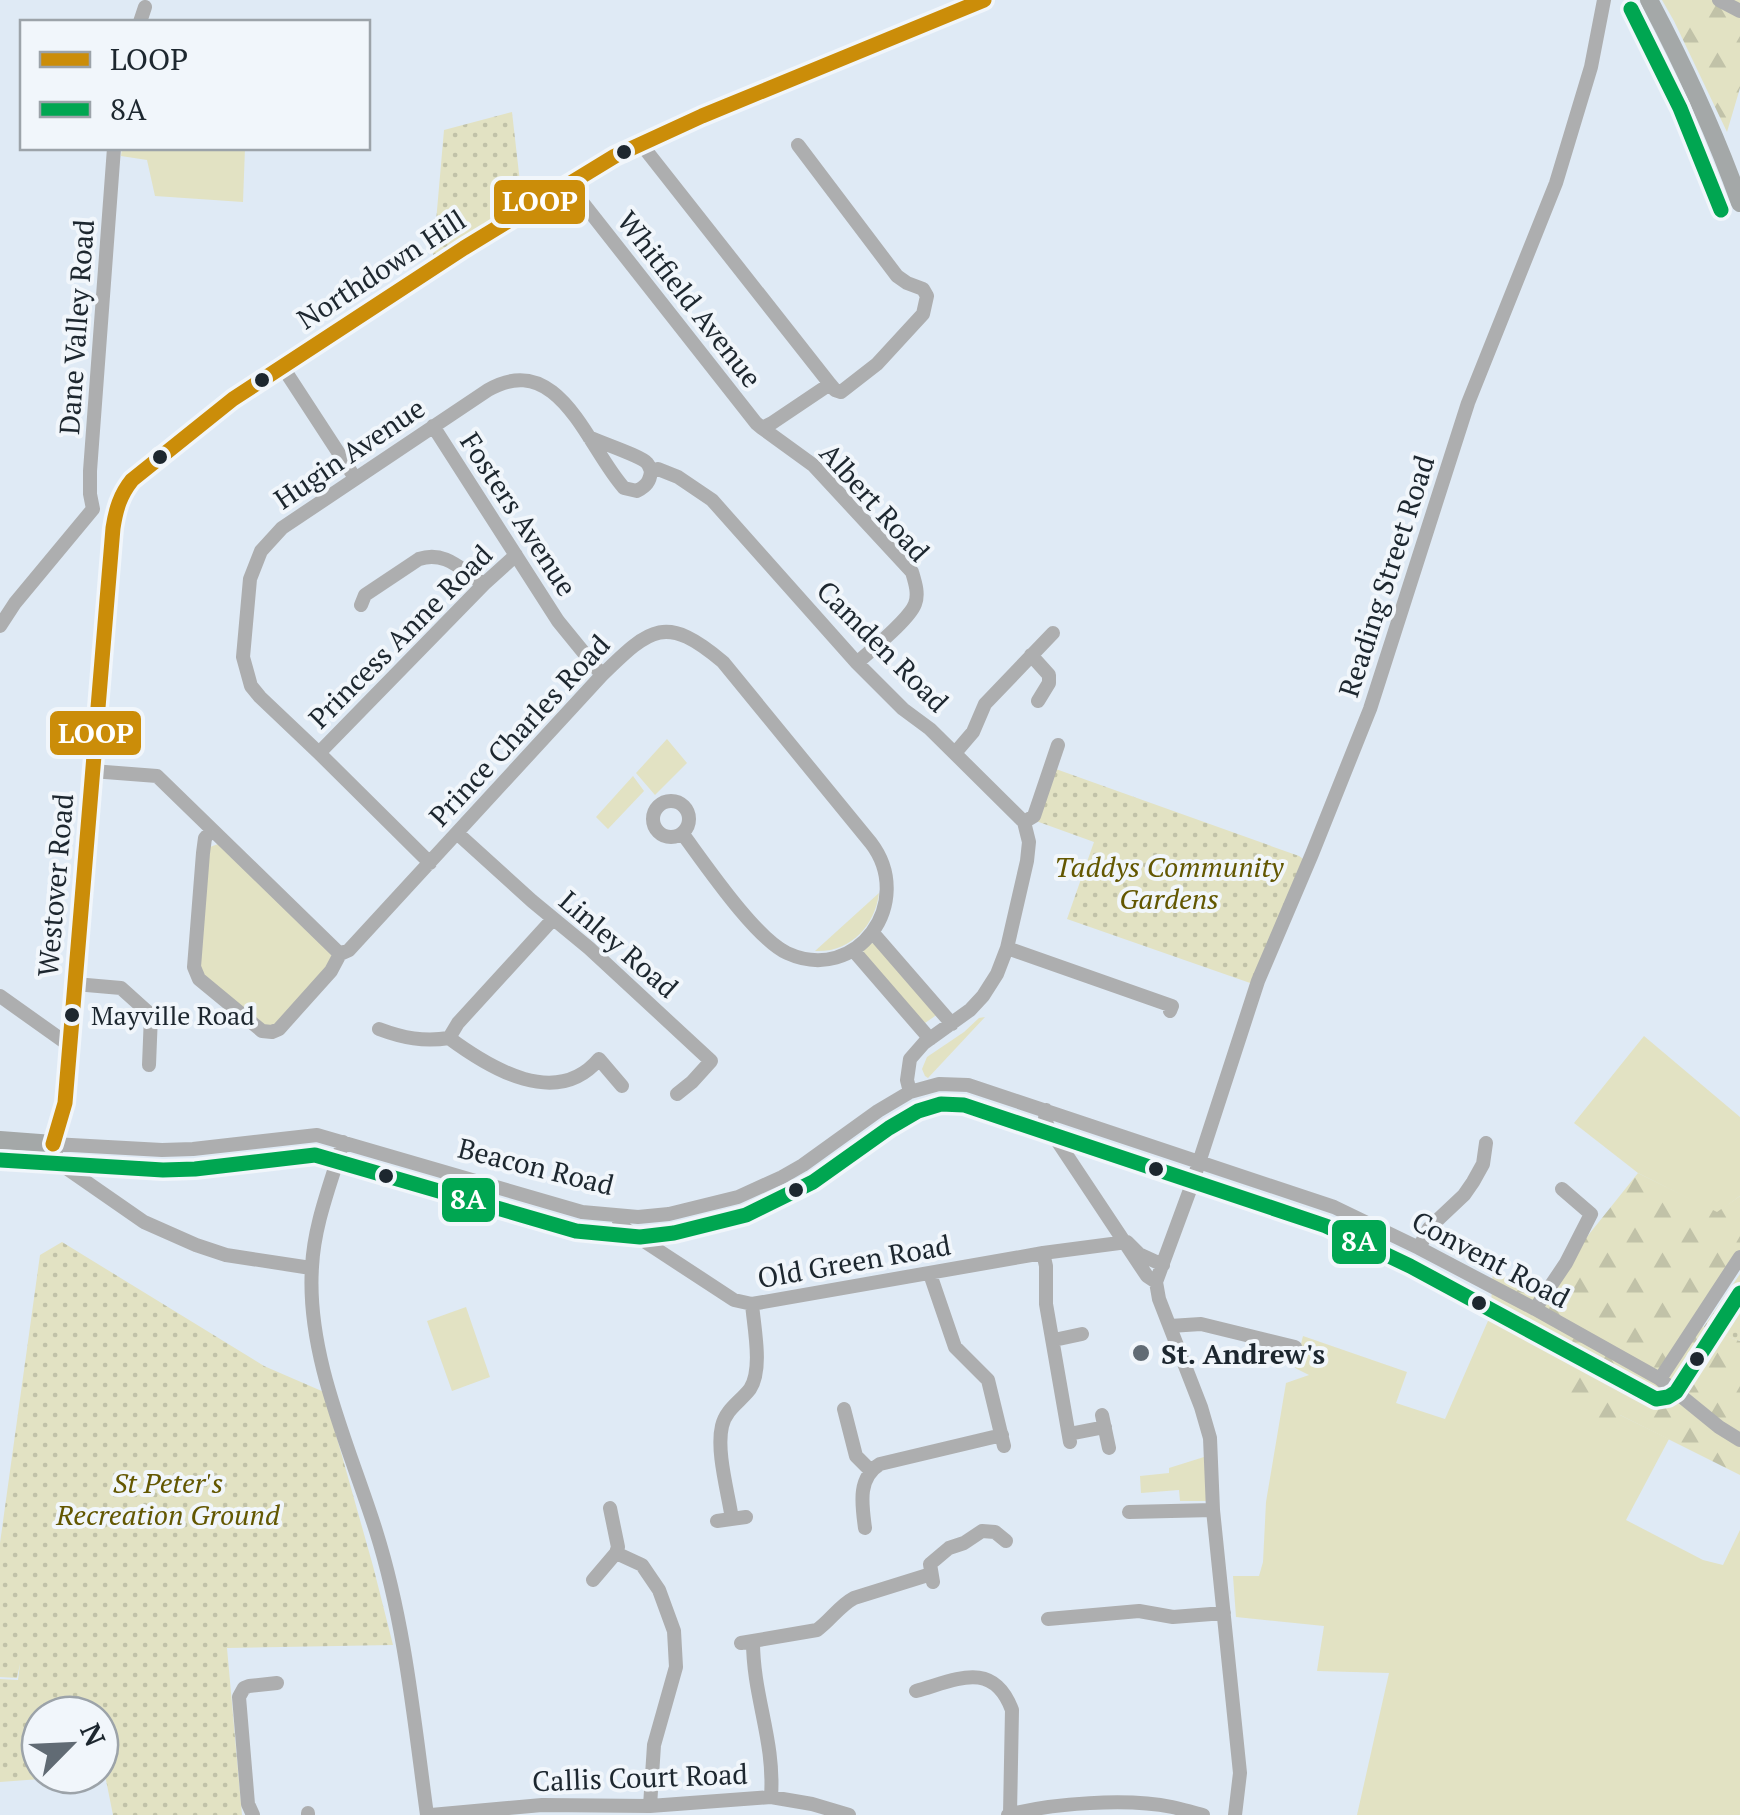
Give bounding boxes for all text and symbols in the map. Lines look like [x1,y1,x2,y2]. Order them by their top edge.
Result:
legend [20,20,370,150]
text: LOOP [110,39,188,79]
text: 8A [110,89,147,129]
unlabelled marker [614,142,634,162]
line badge: LOOP [492,178,587,226]
text: LOOP [502,182,578,219]
street label: Northdown Hill [290,201,472,337]
street label: Whitfield Avenue [609,203,771,395]
street label: Dane Valley Road [50,218,102,436]
unlabelled marker [252,370,272,390]
street label: Hugin Avenue [266,389,432,517]
street label: Fosters Avenue [452,425,586,603]
street label: Albert Road [812,435,938,569]
unlabelled marker [150,447,170,467]
street label: Reading Street Road [1330,451,1442,701]
street label: Princess Anne Road [300,536,500,736]
street label: Camden Road [809,572,957,720]
street label: Prince Charles Road [420,626,618,834]
line badge: LOOP [48,709,143,757]
text: LOOP [58,714,134,751]
street label: Westover Road [29,792,81,978]
park label: Taddys Community Gardens [1054,848,1285,917]
street label: Linley Road [552,882,686,1006]
place label: Mayville Road [91,998,255,1032]
marker: Mayville Road [62,1005,82,1025]
street label: Beacon Road [454,1129,618,1203]
unlabelled marker [1146,1159,1166,1179]
unlabelled marker [376,1166,396,1186]
line badge: 8A [440,1176,497,1224]
text: 8A [450,1180,487,1217]
unlabelled marker [786,1180,806,1200]
street label: Convent Road [1406,1202,1576,1316]
line badge: 8A [1330,1218,1388,1266]
text: 8A [1341,1222,1378,1259]
street label: Old Green Road [754,1226,954,1296]
unlabelled marker [1469,1293,1489,1313]
place label: St. Andrew's [1161,1335,1325,1372]
marker: St. Andrew's [1130,1342,1152,1364]
unlabelled marker [1687,1349,1707,1369]
park label: St Peter's Recreation Ground [55,1464,281,1533]
north arrow [20,1695,120,1795]
text: N [72,1717,115,1752]
street label: Callis Court Road [532,1755,748,1799]

